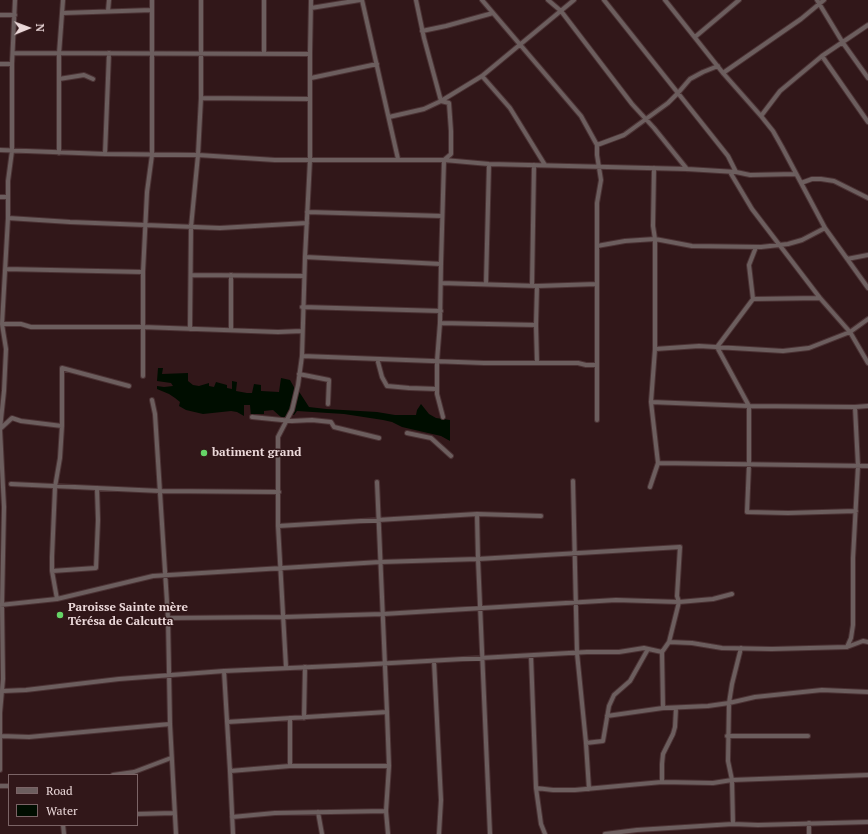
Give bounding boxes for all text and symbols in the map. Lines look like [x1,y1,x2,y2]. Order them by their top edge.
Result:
north arrow [8,8,48,48]
text: N [33,23,47,32]
place label: batiment grand [212,446,301,460]
marker: batiment grand [199,448,209,458]
place label: Paroisse Sainte mère Térésa de Calcutta [68,601,188,629]
marker: Paroisse Sainte mère Térésa de Calcutta [55,610,65,620]
legend [8,774,138,826]
text: Road [46,783,73,798]
text: Water [46,803,78,818]

